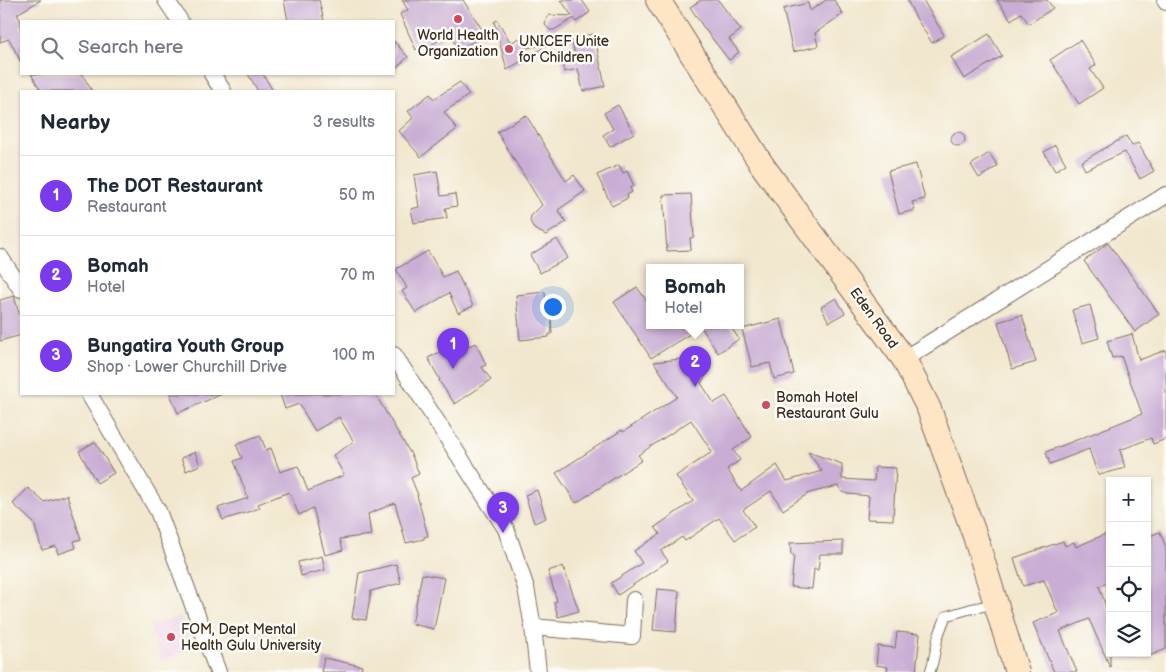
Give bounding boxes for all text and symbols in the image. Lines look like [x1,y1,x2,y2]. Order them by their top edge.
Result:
marker: World Health Organization [452,13,464,25]
search box [20,20,395,75]
place label: World Health Organization [417,27,499,60]
place label: UNICEF Unite for Children [519,33,609,66]
icon: search [38,34,66,62]
text: Search here [78,36,183,59]
marker: UNICEF Unite for Children [503,43,515,55]
text: Nearby [40,110,110,135]
text: 3 results [313,113,375,132]
text: The DOT Restaurant [87,175,263,198]
text: 1 [53,186,59,205]
text: 50 m [339,186,375,205]
text: Restaurant [87,198,167,217]
text: Bomah [87,255,149,278]
popup [646,264,744,329]
text: 2 [51,266,61,285]
text: 70 m [340,266,375,285]
text: Bomah [664,276,726,299]
text: Hotel [87,278,125,297]
street label: Eden Road [846,284,902,352]
your location [540,294,566,320]
text: Hotel [664,299,702,318]
pin: 1 [437,328,469,369]
text: Bungatira Youth Group [87,335,284,358]
text: 3 [51,346,61,365]
text: 100 m [332,346,375,365]
pin: 2 [679,346,711,387]
text: Shop · Lower Churchill Drive [87,358,287,377]
place label: Bomah Hotel Restaurant Gulu [776,389,879,422]
marker: Bomah Hotel Restaurant Gulu [760,399,772,411]
map controls [1106,477,1151,657]
button: + [1106,477,1151,522]
pin: 3 [487,492,519,533]
button: − [1106,522,1151,567]
button: locate [1106,567,1151,612]
button: layers [1106,612,1151,657]
place label: FOM, Dept Mental Health Gulu University [181,621,322,654]
marker: FOM, Dept Mental Health Gulu University [165,631,177,643]

